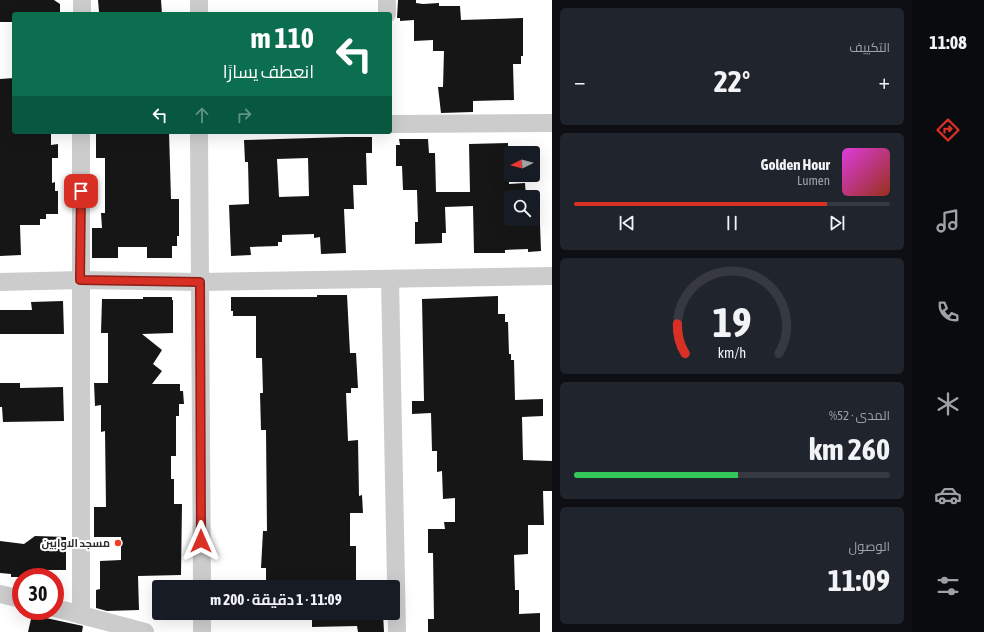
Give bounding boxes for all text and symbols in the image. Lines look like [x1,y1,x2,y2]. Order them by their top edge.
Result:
text: 110 m [251,22,314,54]
icon: left [328,28,380,80]
text: 11:08 [929,32,967,53]
text: التكييف [849,40,890,55]
text: انعطف يسارًا [223,61,314,82]
text: 22° [714,64,750,98]
text: − [574,68,585,94]
text: + [879,68,890,94]
icon: left [149,104,171,126]
icon: ahead [191,104,213,126]
icon: right [233,104,255,126]
icon: directions [934,116,962,144]
north arrow [504,146,540,182]
map controls [504,146,540,226]
text: Golden Hour [760,156,830,173]
text: Lumen [797,173,830,188]
pin [64,174,98,208]
icon: arrive [70,180,92,202]
button: search [504,190,540,226]
icon: music [934,207,962,235]
icon: previous [616,212,638,234]
icon: pause [721,212,743,234]
icon: next [826,212,848,234]
text: 19 [712,298,752,346]
icon: phone [934,298,962,326]
text: km/h [718,345,746,361]
icon: climate [934,390,962,418]
text: المدى · 52% [829,408,890,423]
text: 260 km [809,432,890,466]
icon: car [934,481,962,509]
position arrow [180,520,222,562]
place label: مسجد الاوابين [41,537,110,551]
marker: مسجد الاوابين [113,538,123,548]
text: الوصول [849,539,890,554]
text: 11:09 [828,563,890,597]
speed limit sign: 30 [12,568,64,620]
icon: filters [934,572,962,600]
text: 11:09 · 1 دقيقة · 200 m [210,591,342,608]

